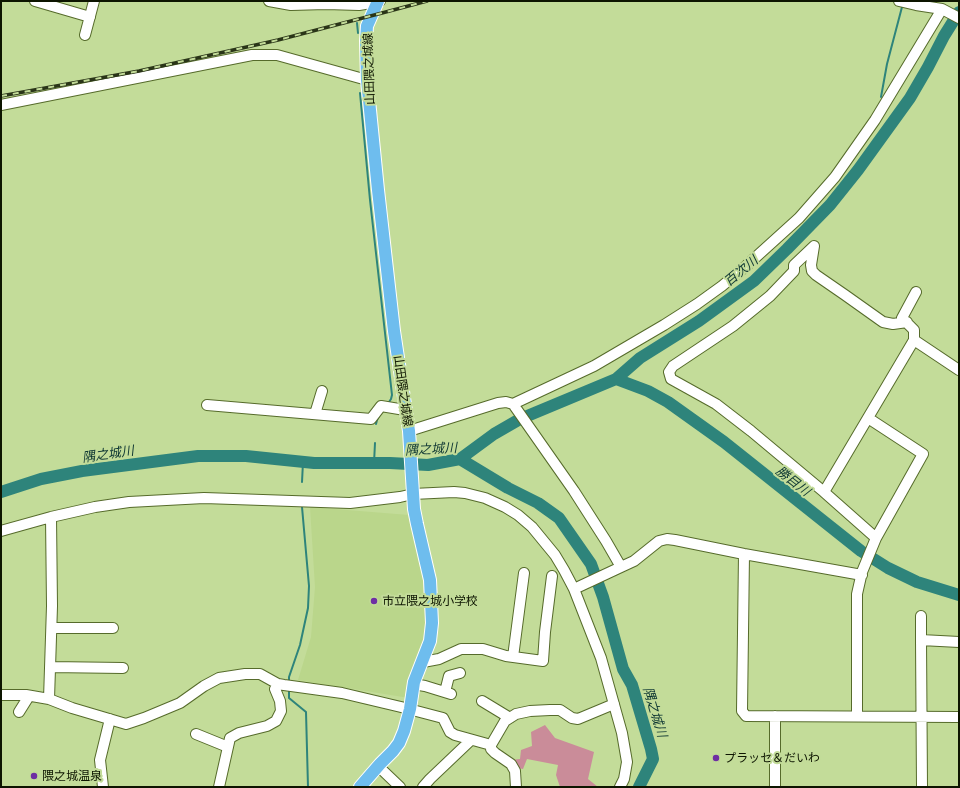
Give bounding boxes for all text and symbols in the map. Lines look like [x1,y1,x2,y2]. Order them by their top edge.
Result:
street label: 山田隈之城線 [361,33,377,105]
water label: 百次川 [721,252,761,290]
street label: 山田隈之城線 [391,354,415,428]
water label: 隅之城川 [405,440,457,458]
water label: 隅之城川 [81,443,135,465]
water label: 勝目川 [773,463,813,499]
place label: 市立隈之城小学校 [382,594,478,608]
marker: 市立隈之城小学校 [369,596,379,606]
water label: 隅之城川 [640,685,670,739]
place label: プラッセ＆だいわ [724,751,820,765]
marker: プラッセ＆だいわ [711,753,721,763]
place label: 隈之城温泉 [42,769,102,783]
marker: 隈之城温泉 [29,771,39,781]

